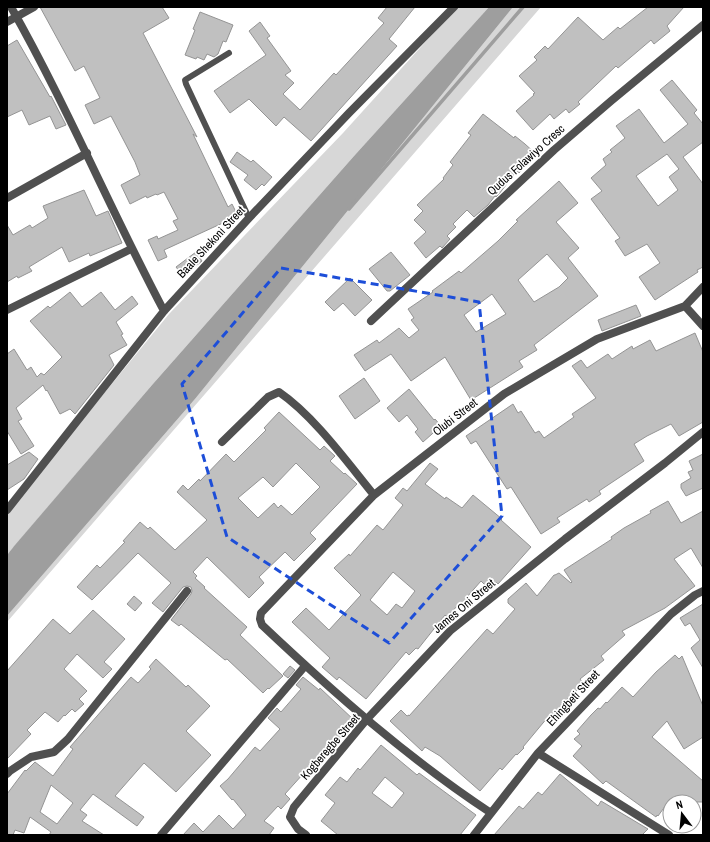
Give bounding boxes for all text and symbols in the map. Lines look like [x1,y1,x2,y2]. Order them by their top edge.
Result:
street label: Qudus Folawiyo Cresc [484,121,568,199]
street label: Baale Shekoni Street [173,202,249,281]
street label: Olubi Street [429,394,481,439]
street label: James Oni Street [430,575,499,637]
street label: Ehingbeti Street [543,666,603,729]
street label: Kogberegbe Street [297,710,363,783]
north arrow [662,794,702,834]
text: N [674,797,684,812]

